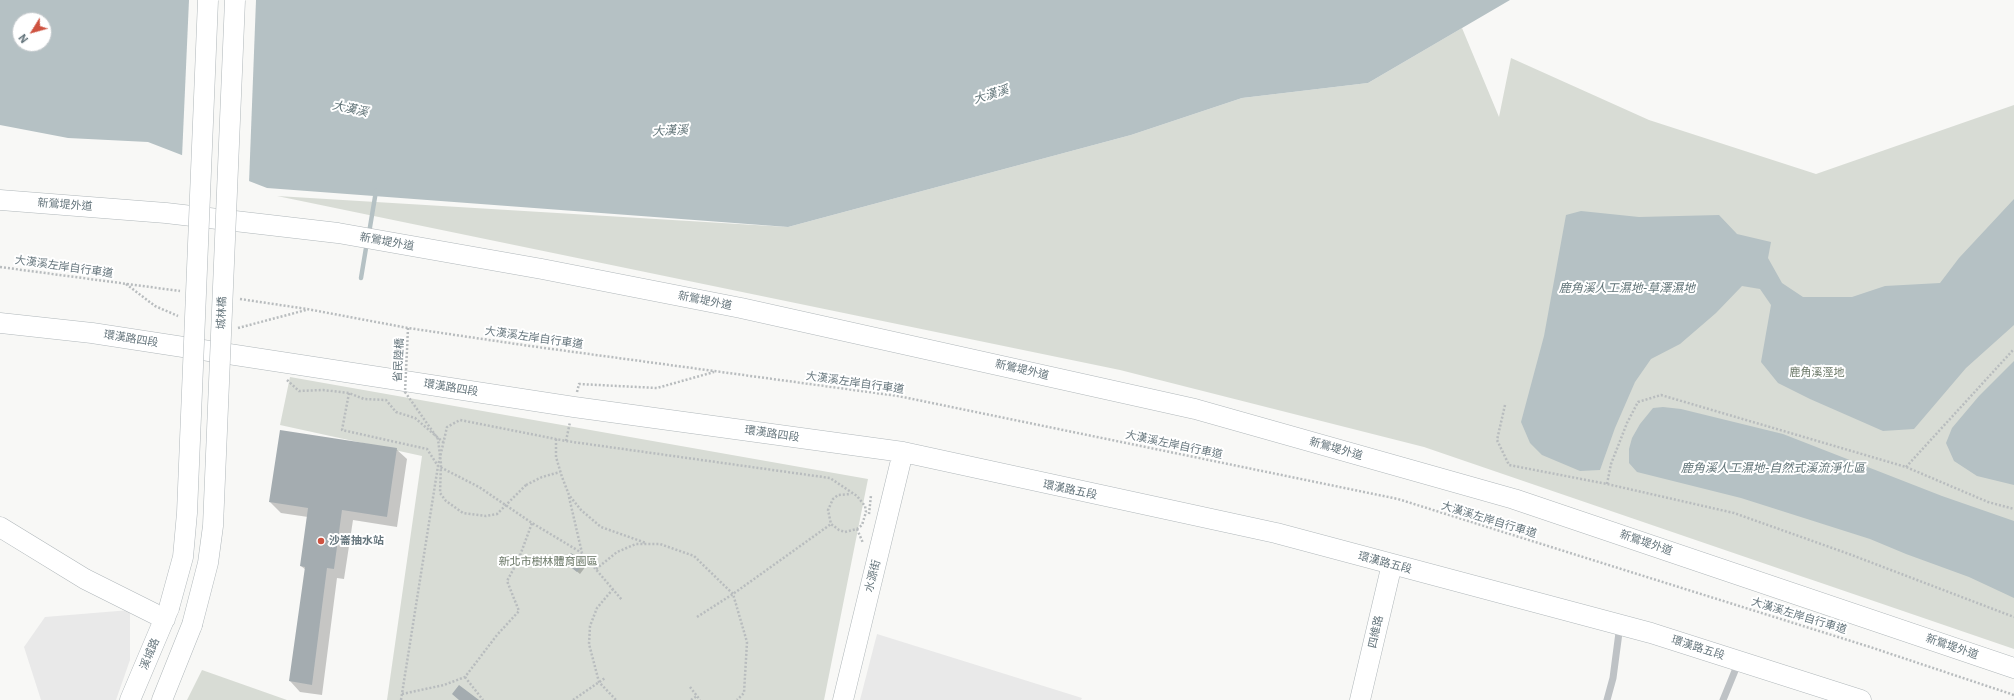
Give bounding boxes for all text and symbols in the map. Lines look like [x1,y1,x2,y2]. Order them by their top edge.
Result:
north arrow [12,12,52,52]
text: N [15,31,31,46]
water label: 大漢溪 [972,83,1010,107]
water label: 大漢溪 [331,98,369,120]
water label: 大漢溪 [652,123,688,139]
street label: 新鶯堤外道 [37,196,93,214]
street label: 新鶯堤外道 [359,231,415,253]
street label: 大漢溪左岸自行車道 [14,254,114,280]
water label: 鹿角溪人工濕地-草澤濕地 [1559,282,1695,296]
street label: 新鶯堤外道 [677,289,733,313]
street label: 城林橋 [215,296,229,330]
street label: 大漢溪左岸自行車道 [484,325,584,351]
street label: 環漢路四段 [103,328,159,350]
street label: 省民陸橋 [391,338,407,382]
street label: 新鶯堤外道 [994,357,1050,383]
park label: 鹿角溪溼地 [1790,366,1844,380]
street label: 大漢溪左岸自行車道 [805,370,905,396]
street label: 環漢路四段 [423,377,479,399]
street label: 環漢路四段 [744,424,800,444]
street label: 大漢溪左岸自行車道 [1124,428,1224,462]
street label: 新鶯堤外道 [1308,435,1364,463]
water label: 鹿角溪人工濕地-自然式溪流淨化區 [1681,462,1865,476]
street label: 環漢路五段 [1042,478,1098,502]
street label: 大漢溪左岸自行車道 [1440,499,1538,541]
street label: 新鶯堤外道 [1618,528,1674,558]
place label: 沙崙抽水站 [329,534,384,548]
marker: 沙崙抽水站 [316,536,326,546]
street label: 環漢路五段 [1357,550,1413,576]
park label: 新北市樹林體育園區 [499,555,597,569]
street label: 水源街 [863,558,883,594]
street label: 大漢溪左岸自行車道 [1750,595,1848,637]
street label: 四維路 [1366,614,1386,650]
street label: 新鶯堤外道 [1924,632,1980,662]
street label: 環漢路五段 [1670,633,1726,663]
street label: 溪城路 [137,636,163,672]

